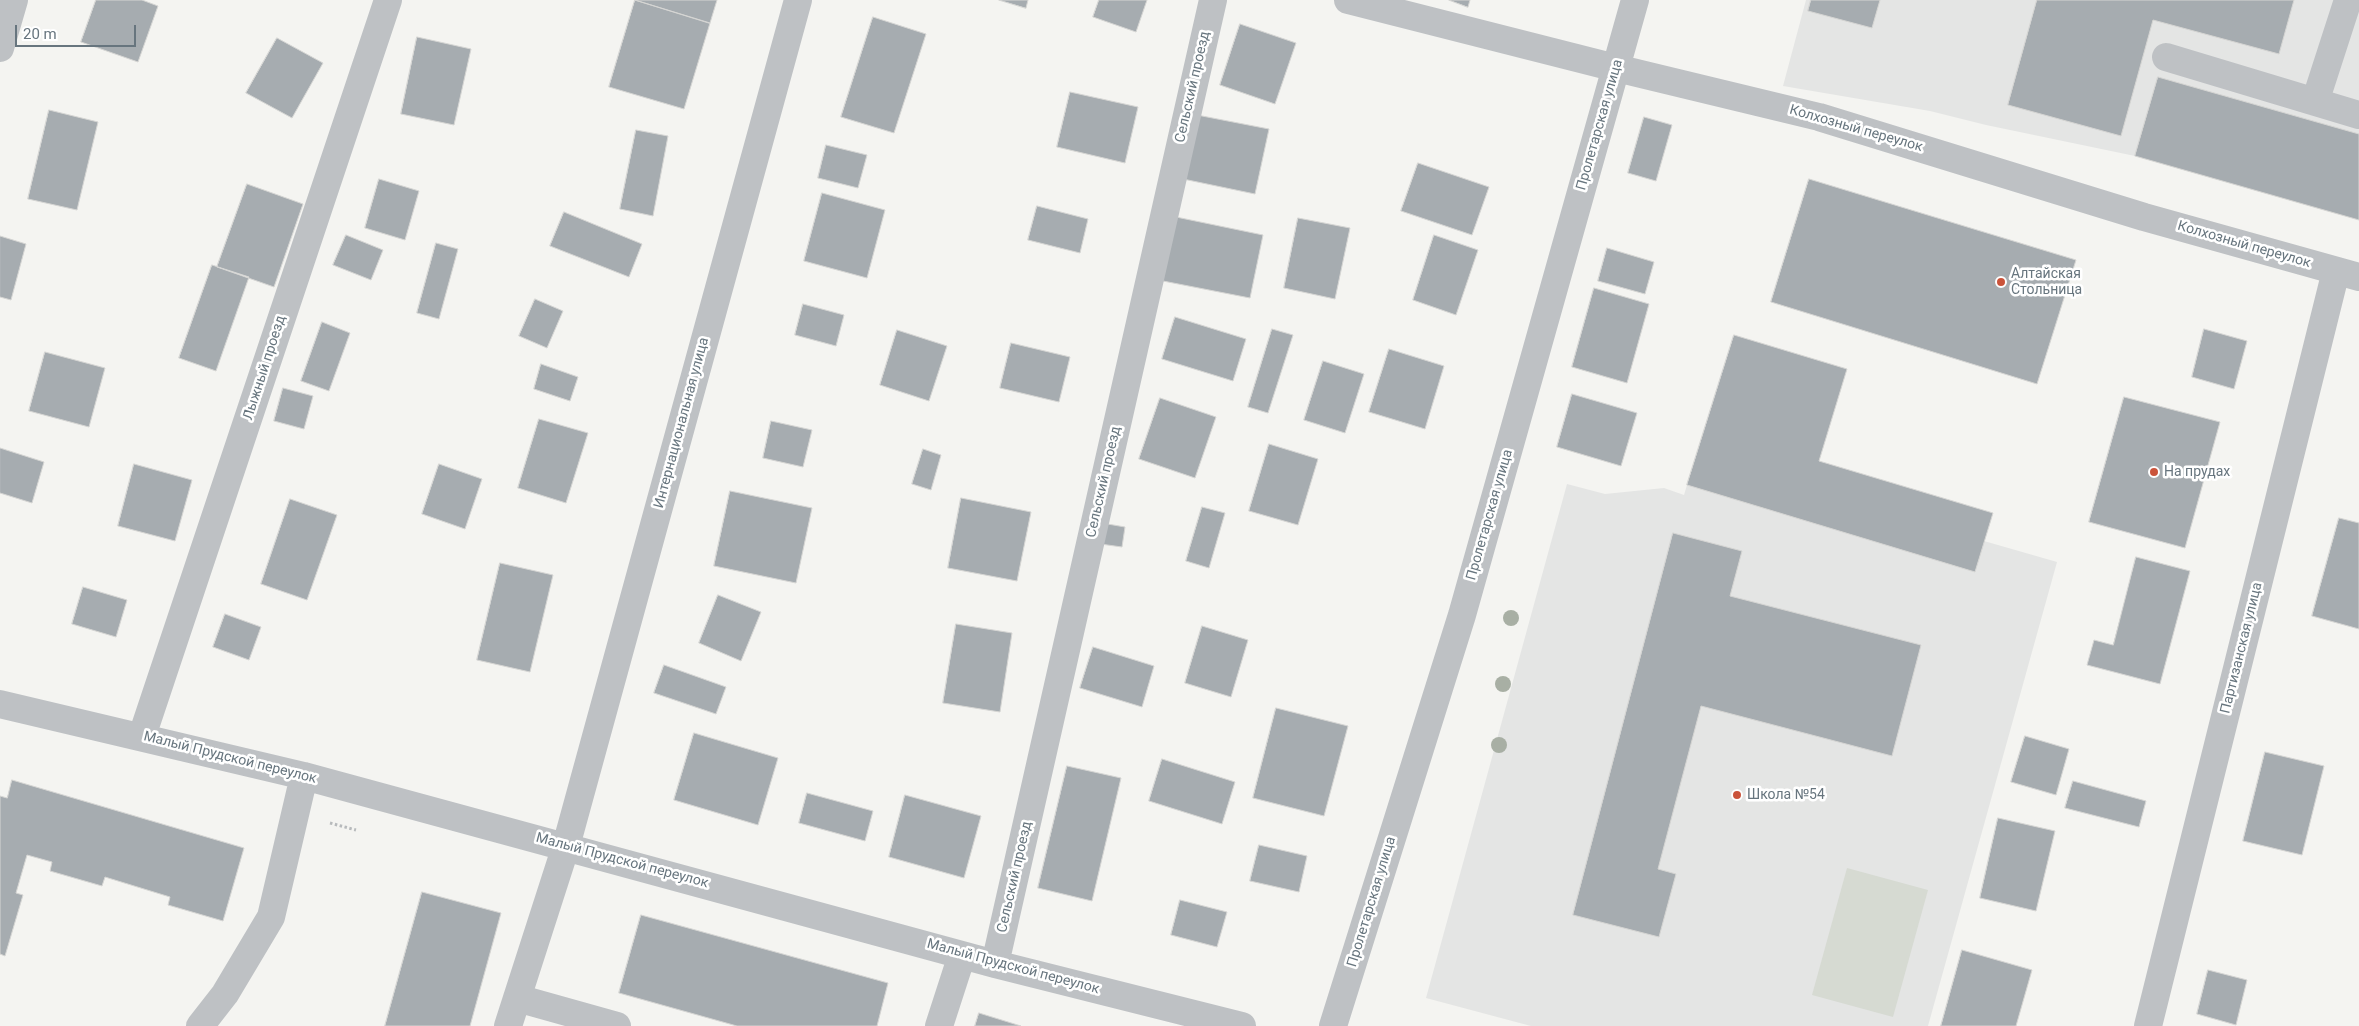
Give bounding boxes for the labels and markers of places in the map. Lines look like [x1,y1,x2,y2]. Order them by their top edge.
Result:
place label: Алтайская Стольница [2011,266,2082,298]
marker: Алтайская Стольница [1995,276,2007,288]
place label: На прудах [2164,464,2230,480]
marker: На прудах [2148,466,2160,478]
place label: Школа №54 [1747,787,1825,803]
marker: Школа №54 [1731,789,1743,801]

